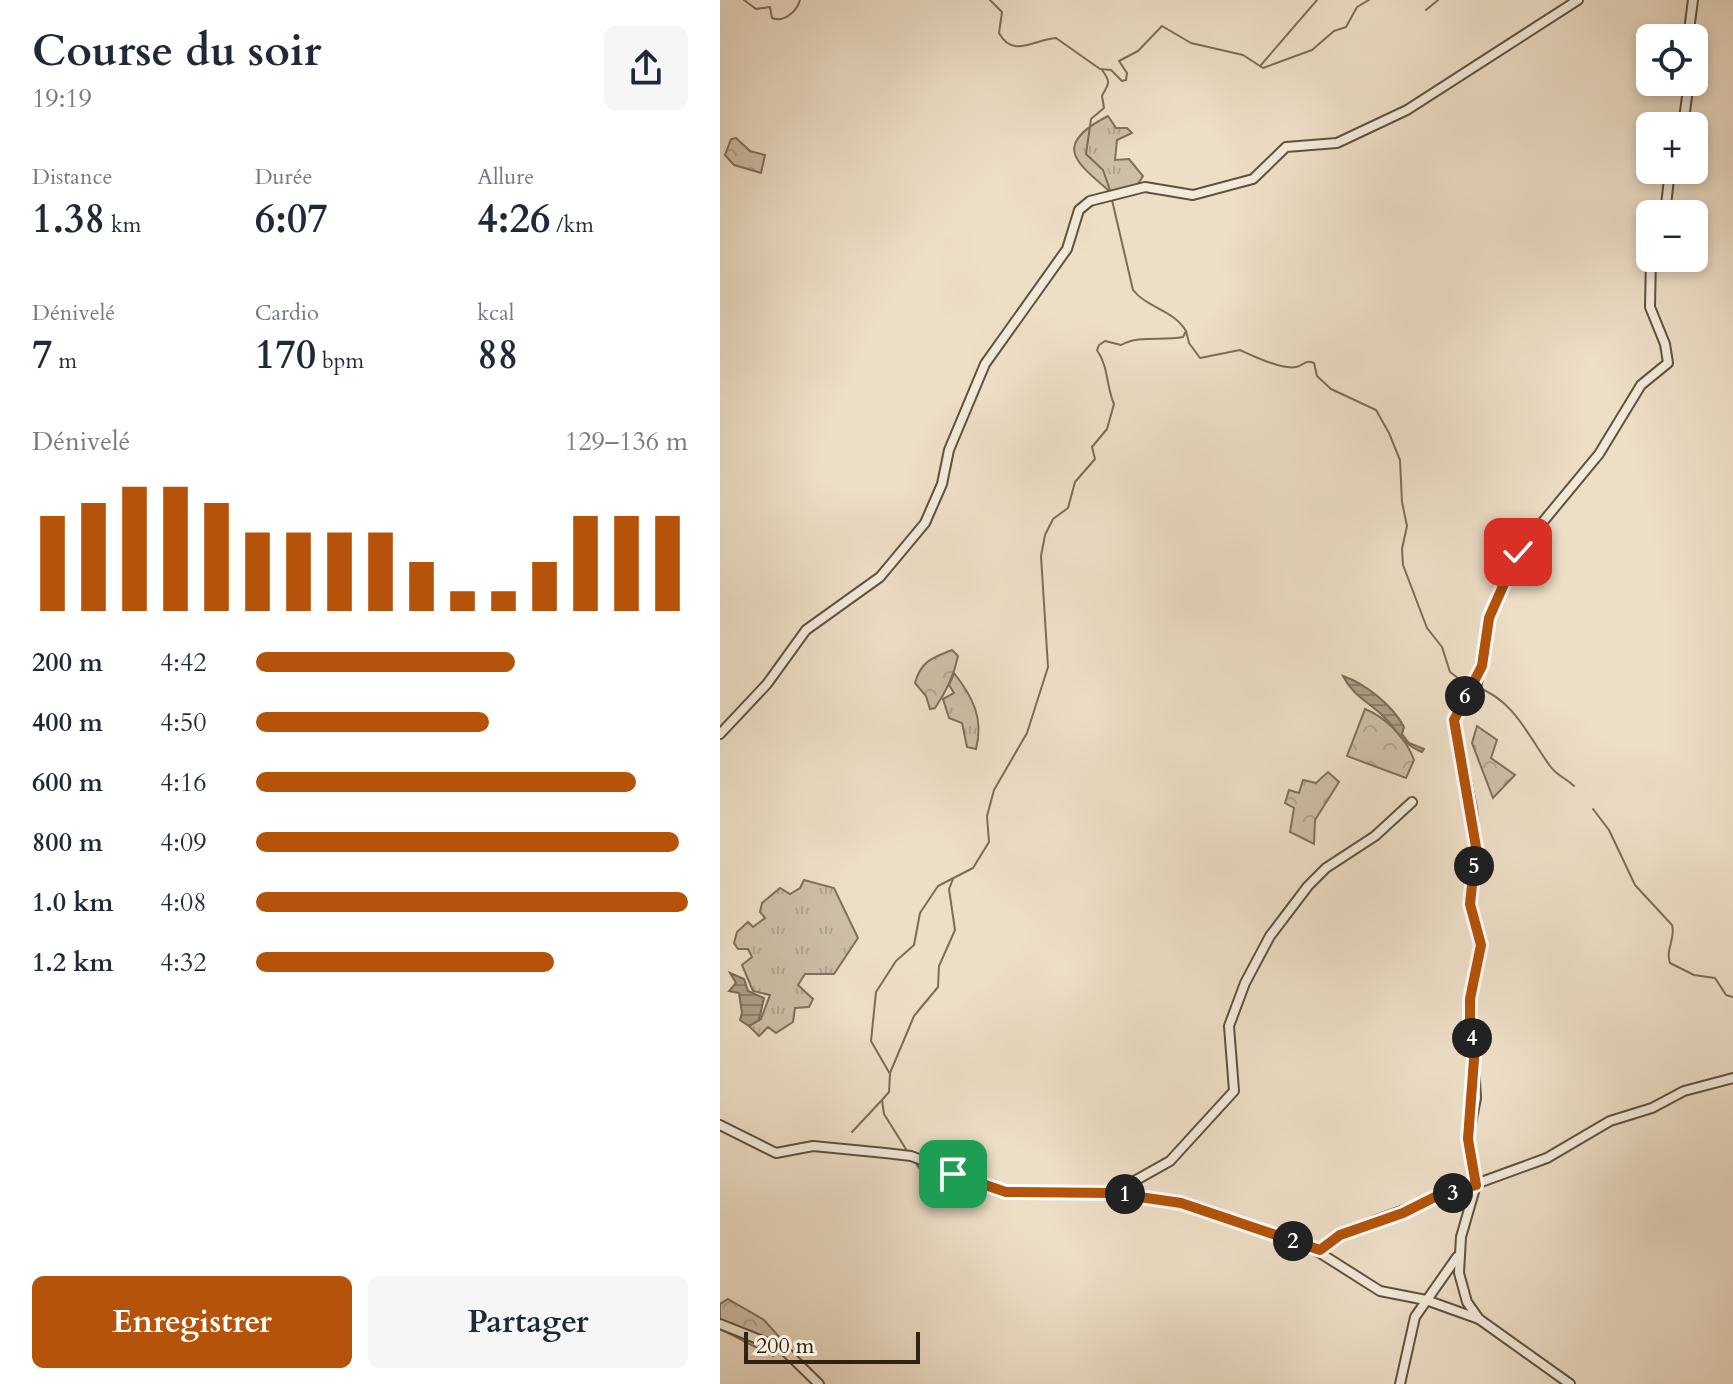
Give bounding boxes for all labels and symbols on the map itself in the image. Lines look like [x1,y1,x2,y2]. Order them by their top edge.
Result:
pin [1484,518,1552,586]
pin: 6 [1445,676,1485,716]
pin: 5 [1454,846,1494,886]
pin: 4 [1452,1018,1492,1058]
pin [919,1140,987,1208]
pin: 3 [1433,1173,1473,1213]
pin: 1 [1105,1174,1145,1214]
pin: 2 [1273,1221,1313,1261]
scale bar [744,1328,920,1364]

